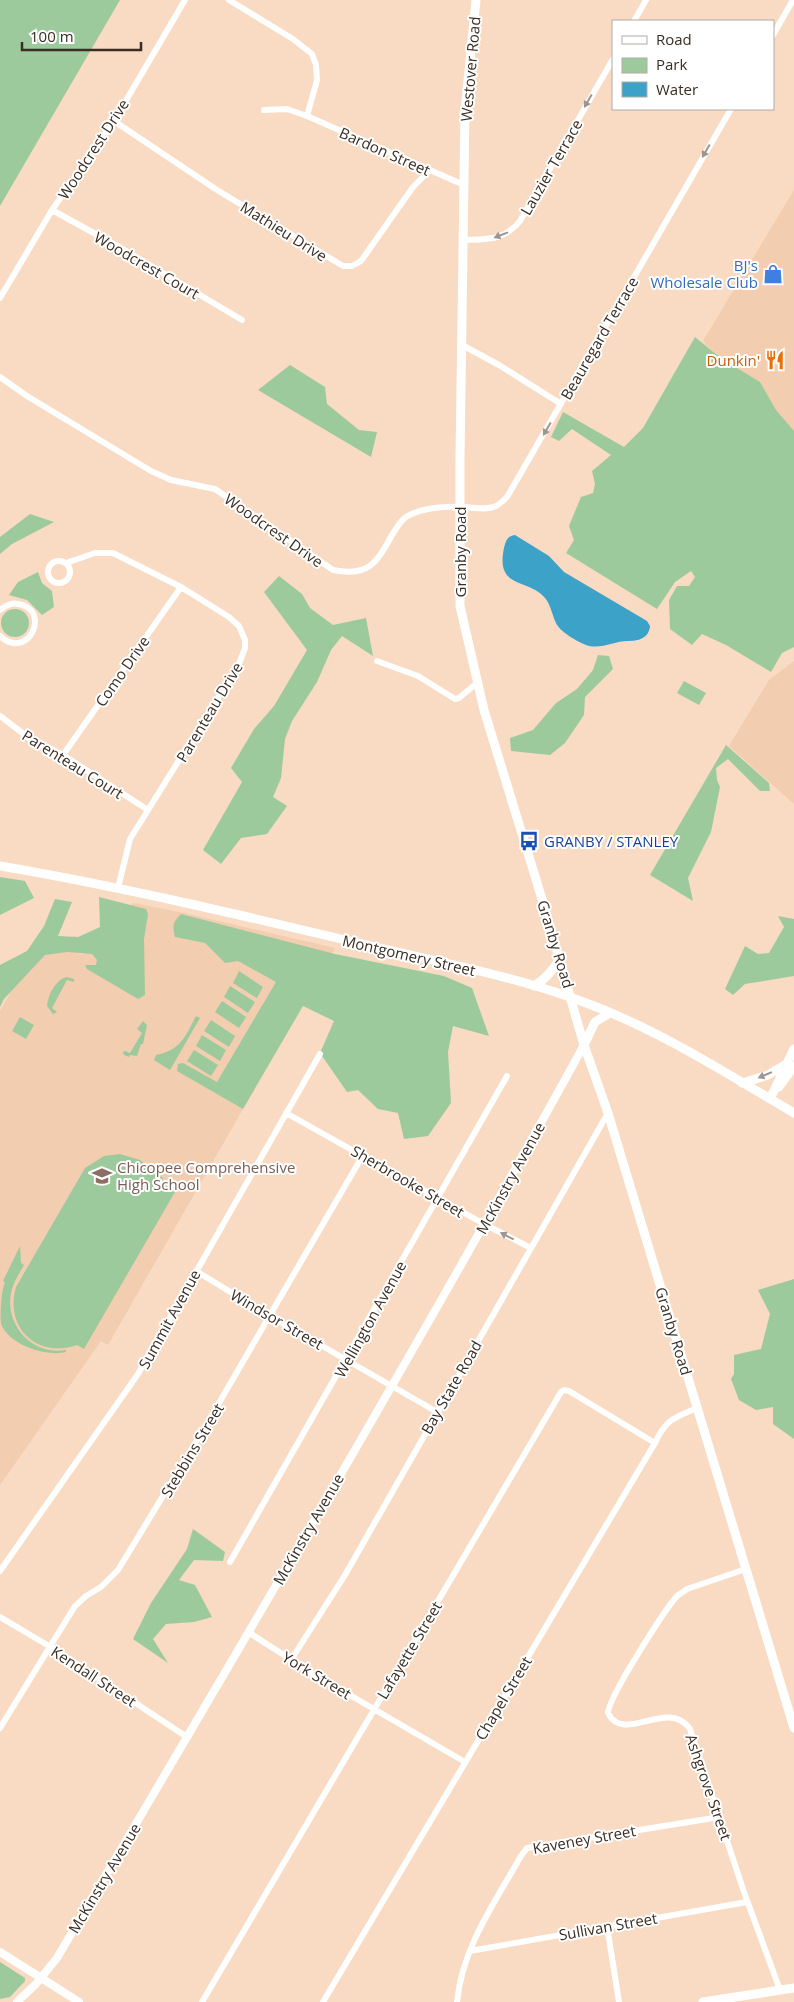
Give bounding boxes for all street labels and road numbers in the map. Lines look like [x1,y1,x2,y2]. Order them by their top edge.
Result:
street label: Westover Road [455,16,485,122]
street label: Woodcrest Drive [53,95,133,203]
street label: Lauzier Terrace [515,115,587,219]
street label: Bardon Street [336,122,434,180]
street label: Mathieu Drive [237,196,331,266]
street label: Woodcrest Court [91,227,203,303]
street label: Beauregard Terrace [556,273,642,403]
street label: Woodcrest Drive [221,489,327,571]
street label: Granby Road [450,507,470,597]
street label: Como Drive [90,632,154,710]
street label: Parenteau Drive [171,658,247,766]
street label: Parenteau Court [19,725,127,803]
street label: Granby Road [533,898,579,990]
street label: Montgomery Street [341,930,477,980]
street label: McKinstry Avenue [471,1118,549,1238]
street label: Sherbrooke Street [348,1140,468,1222]
street label: Wellington Avenue [330,1257,410,1381]
street label: Summit Avenue [133,1266,205,1372]
street label: Windsor Street [227,1284,327,1354]
street label: Granby Road [651,1285,697,1377]
street label: Bay State Road [416,1337,486,1437]
street label: Stebbins Street [156,1399,228,1501]
street label: McKinstry Avenue [268,1470,348,1588]
street label: Lafayette Street [372,1598,446,1702]
street label: Kendall Street [48,1641,140,1711]
street label: York Street [279,1647,355,1703]
street label: Chapel Street [470,1652,536,1744]
street label: Ashgrove Street [682,1731,736,1843]
street label: McKinstry Avenue [63,1819,145,1937]
street label: Kaveney Street [531,1820,637,1858]
street label: Sullivan Street [557,1908,659,1944]

